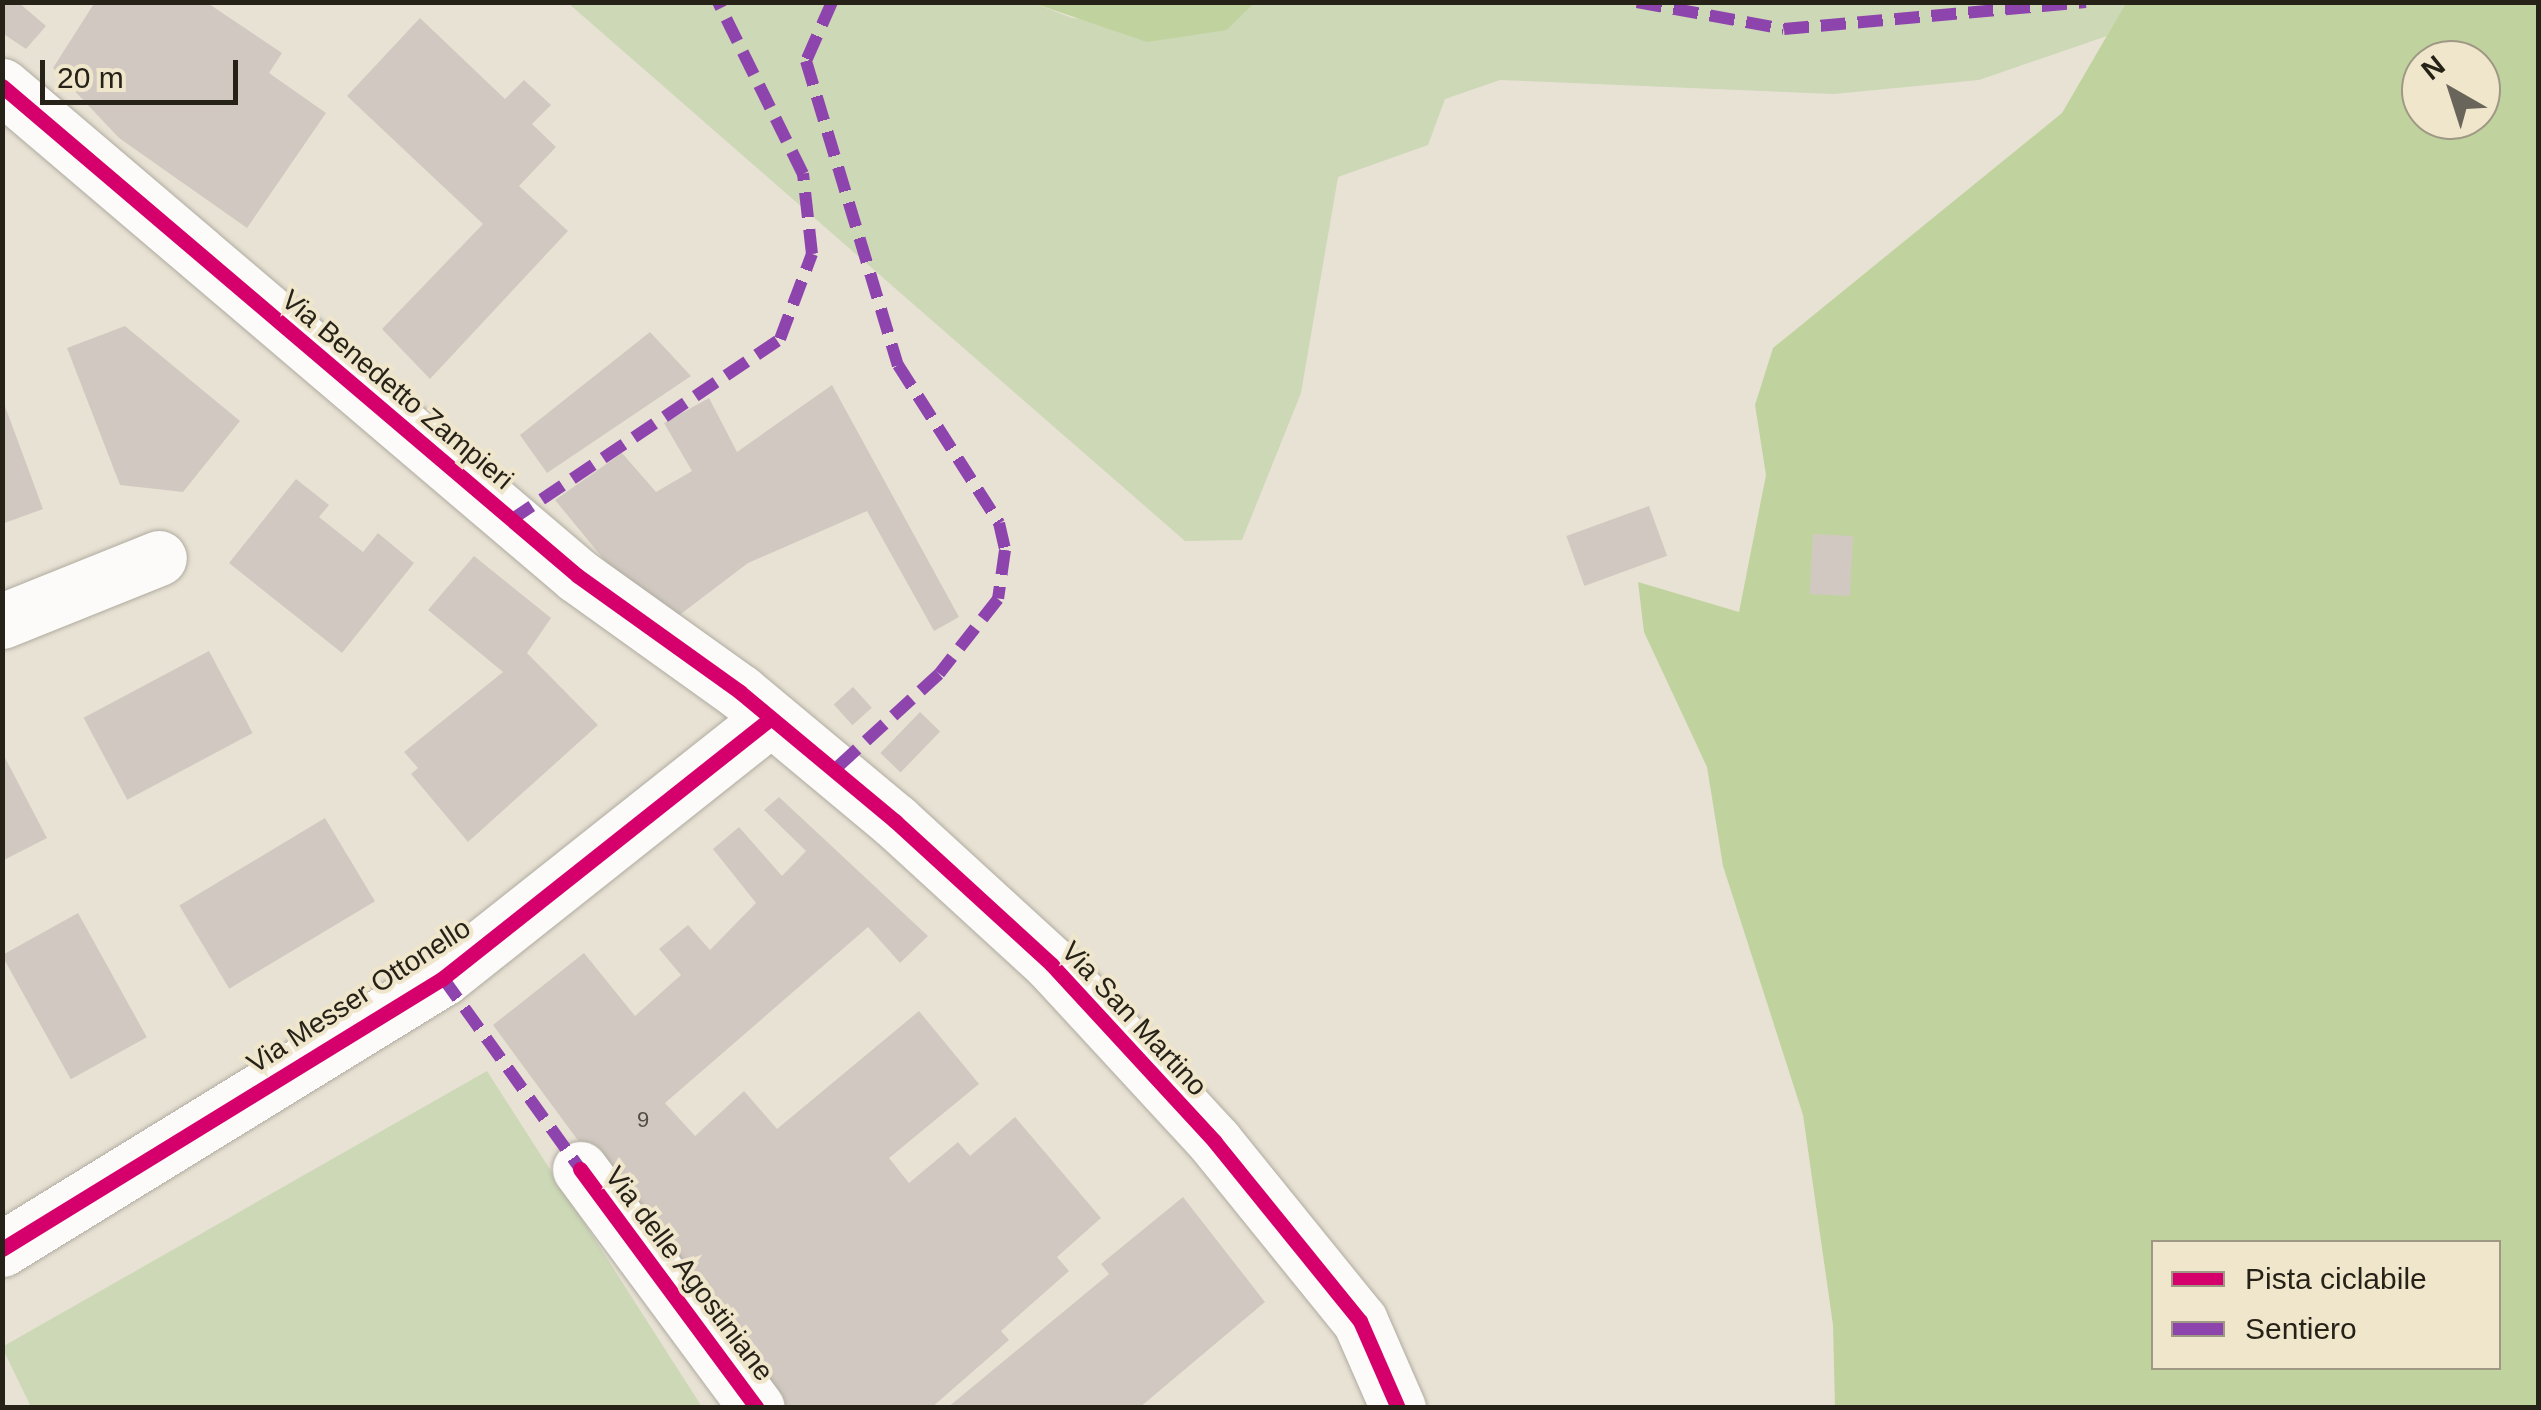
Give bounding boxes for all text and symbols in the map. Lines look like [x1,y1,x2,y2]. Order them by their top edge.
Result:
scale bar [45,40,242,102]
north arrow [2401,40,2501,140]
text: N [2415,49,2451,86]
text: 20 m [57,61,124,94]
street label: Via Benedetto Zampieri [274,283,520,497]
street label: Via Messer Ottonello [241,911,477,1081]
street label: Via San Martino [1054,935,1214,1103]
house number: 9 [637,1107,649,1133]
street label: Via delle Agostiniane [597,1160,781,1388]
legend [2151,1240,2501,1370]
text: Pista ciclabile [2245,1262,2427,1295]
text: Sentiero [2245,1312,2357,1345]

